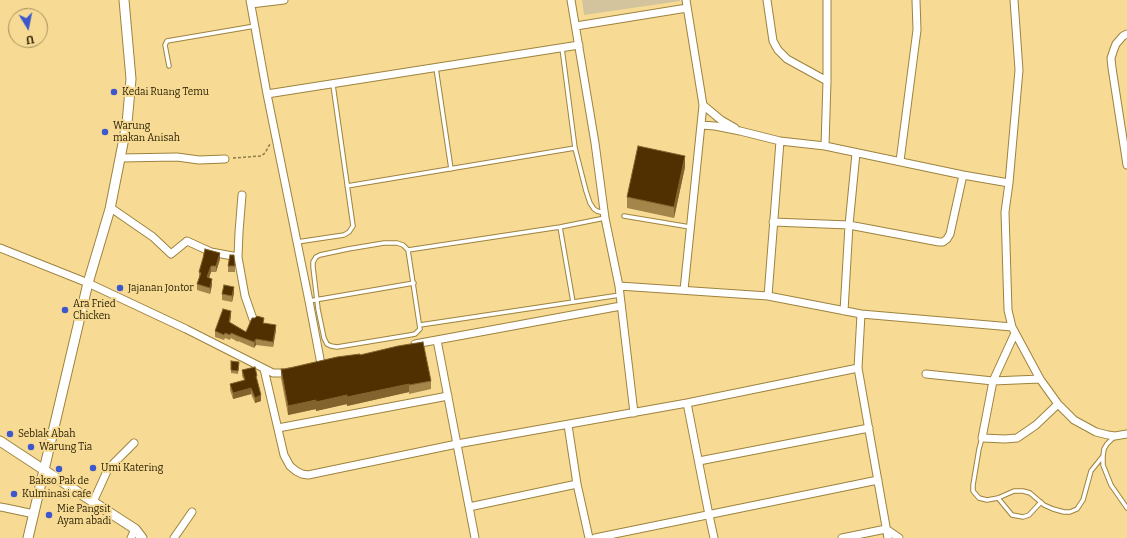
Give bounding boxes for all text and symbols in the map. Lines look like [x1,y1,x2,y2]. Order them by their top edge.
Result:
north arrow [8,8,48,48]
text: U [25,32,35,46]
place label: Kedai Ruang Temu [122,86,209,98]
marker: Kedai Ruang Temu [109,87,119,97]
place label: Warung makan Anisah [113,120,180,144]
marker: Warung makan Anisah [100,127,110,137]
place label: Jajanan Jontor [128,282,194,294]
marker: Jajanan Jontor [115,283,125,293]
place label: Ara Fried Chicken [73,298,116,322]
marker: Ara Fried Chicken [60,305,70,315]
place label: Seblak Abah [18,428,75,440]
marker: Seblak Abah [5,429,15,439]
place label: Warung Tia [39,441,92,453]
marker: Warung Tia [26,442,36,452]
place label: Umi Katering [101,462,163,474]
marker: Umi Katering [88,463,98,473]
marker: Bakso Pak de [54,464,64,474]
place label: Bakso Pak de [29,475,89,487]
place label: Kulminasi cafe [22,488,91,500]
marker: Kulminasi cafe [9,489,19,499]
place label: Mie Pangsit Ayam abadi [57,503,111,526]
marker: Mie Pangsit Ayam abadi [44,510,54,520]

